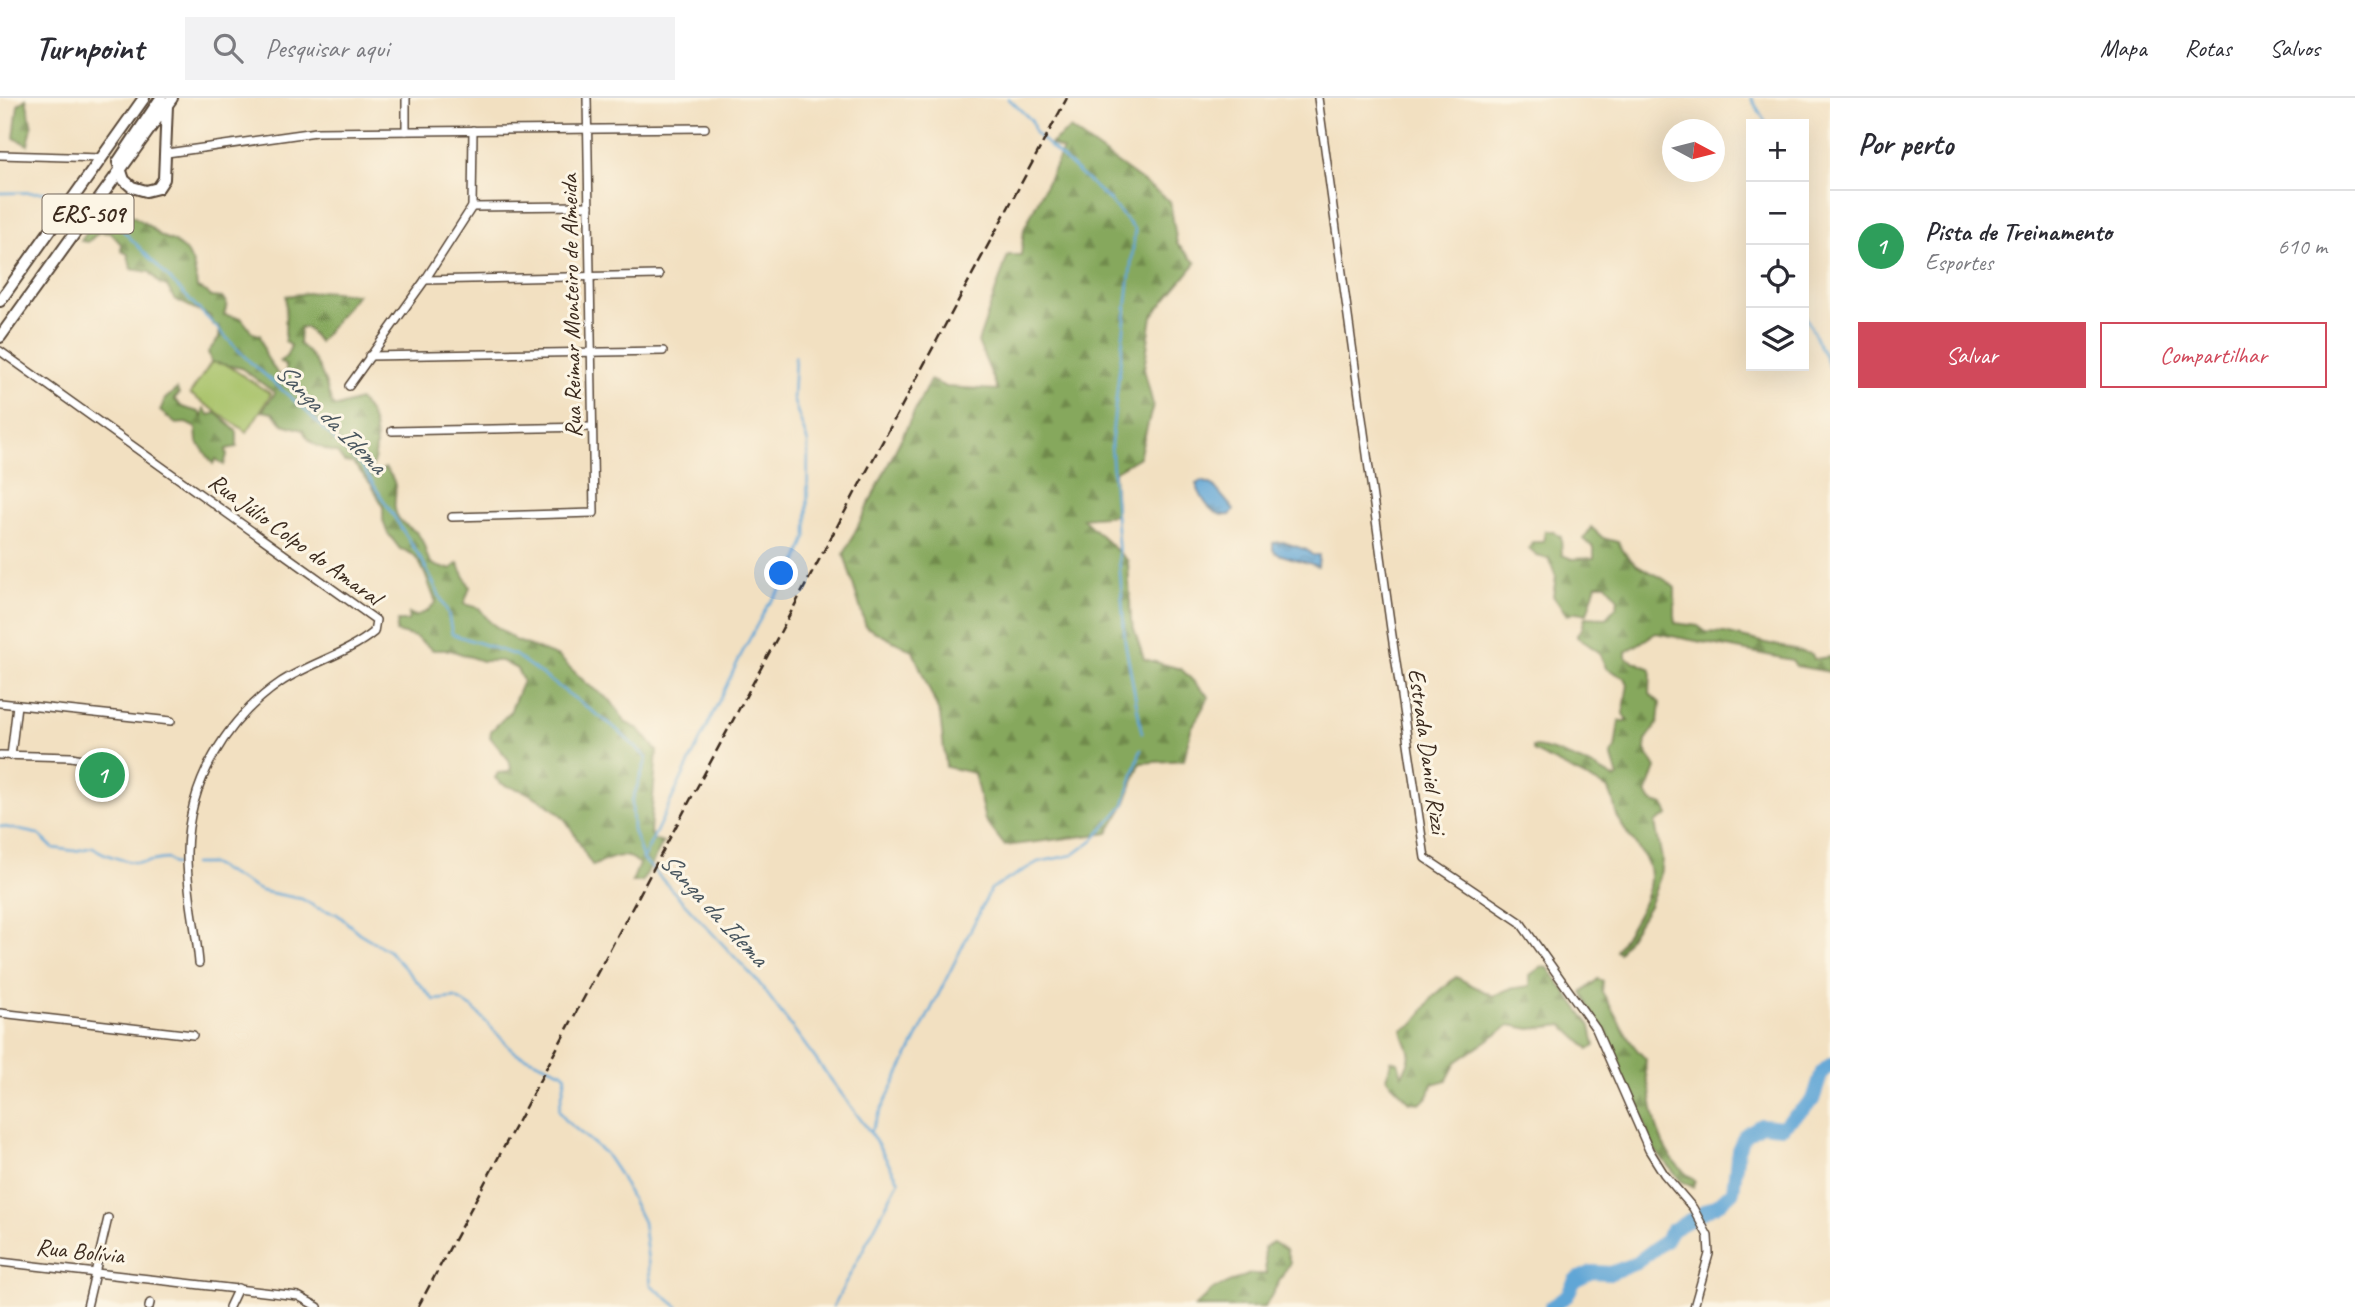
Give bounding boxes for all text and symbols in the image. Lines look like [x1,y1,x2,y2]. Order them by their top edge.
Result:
search box [185,17,675,80]
text: Turnpoint [35,27,143,69]
icon: search [209,29,247,67]
text: Pesquisar aqui [265,32,389,65]
text: Mapa [2100,33,2147,63]
text: Rotas [2185,33,2231,63]
text: Salvos [2269,33,2320,63]
north arrow [1662,119,1725,182]
map controls [1746,119,1809,371]
button: + [1746,119,1809,182]
text: Por perto [1858,125,1953,163]
street label: Rua Reimar Monteiro de Almeida [554,172,588,438]
button: − [1746,182,1809,245]
road number: ERS-509 [42,195,134,234]
text: Pista de Treinamento [1925,215,2112,248]
text: 1 [1876,232,1886,261]
text: 610 m [2278,232,2327,261]
button: locate [1746,245,1809,308]
text: Esportes [1925,248,1993,277]
button: layers [1746,308,1809,371]
button: Salvar [1858,322,2086,388]
button: Compartilhar [2100,322,2327,388]
water label: Sanga da Idema [269,356,395,482]
street label: Rua Júlio Colpo do Amaral [203,466,390,614]
your location [764,556,798,590]
street label: Estrada Daniel Rizzi [1402,666,1455,838]
pin: 1 [79,749,125,801]
water label: Sanga da Idema [653,845,777,975]
street label: Rua Bolívia [35,1231,127,1271]

